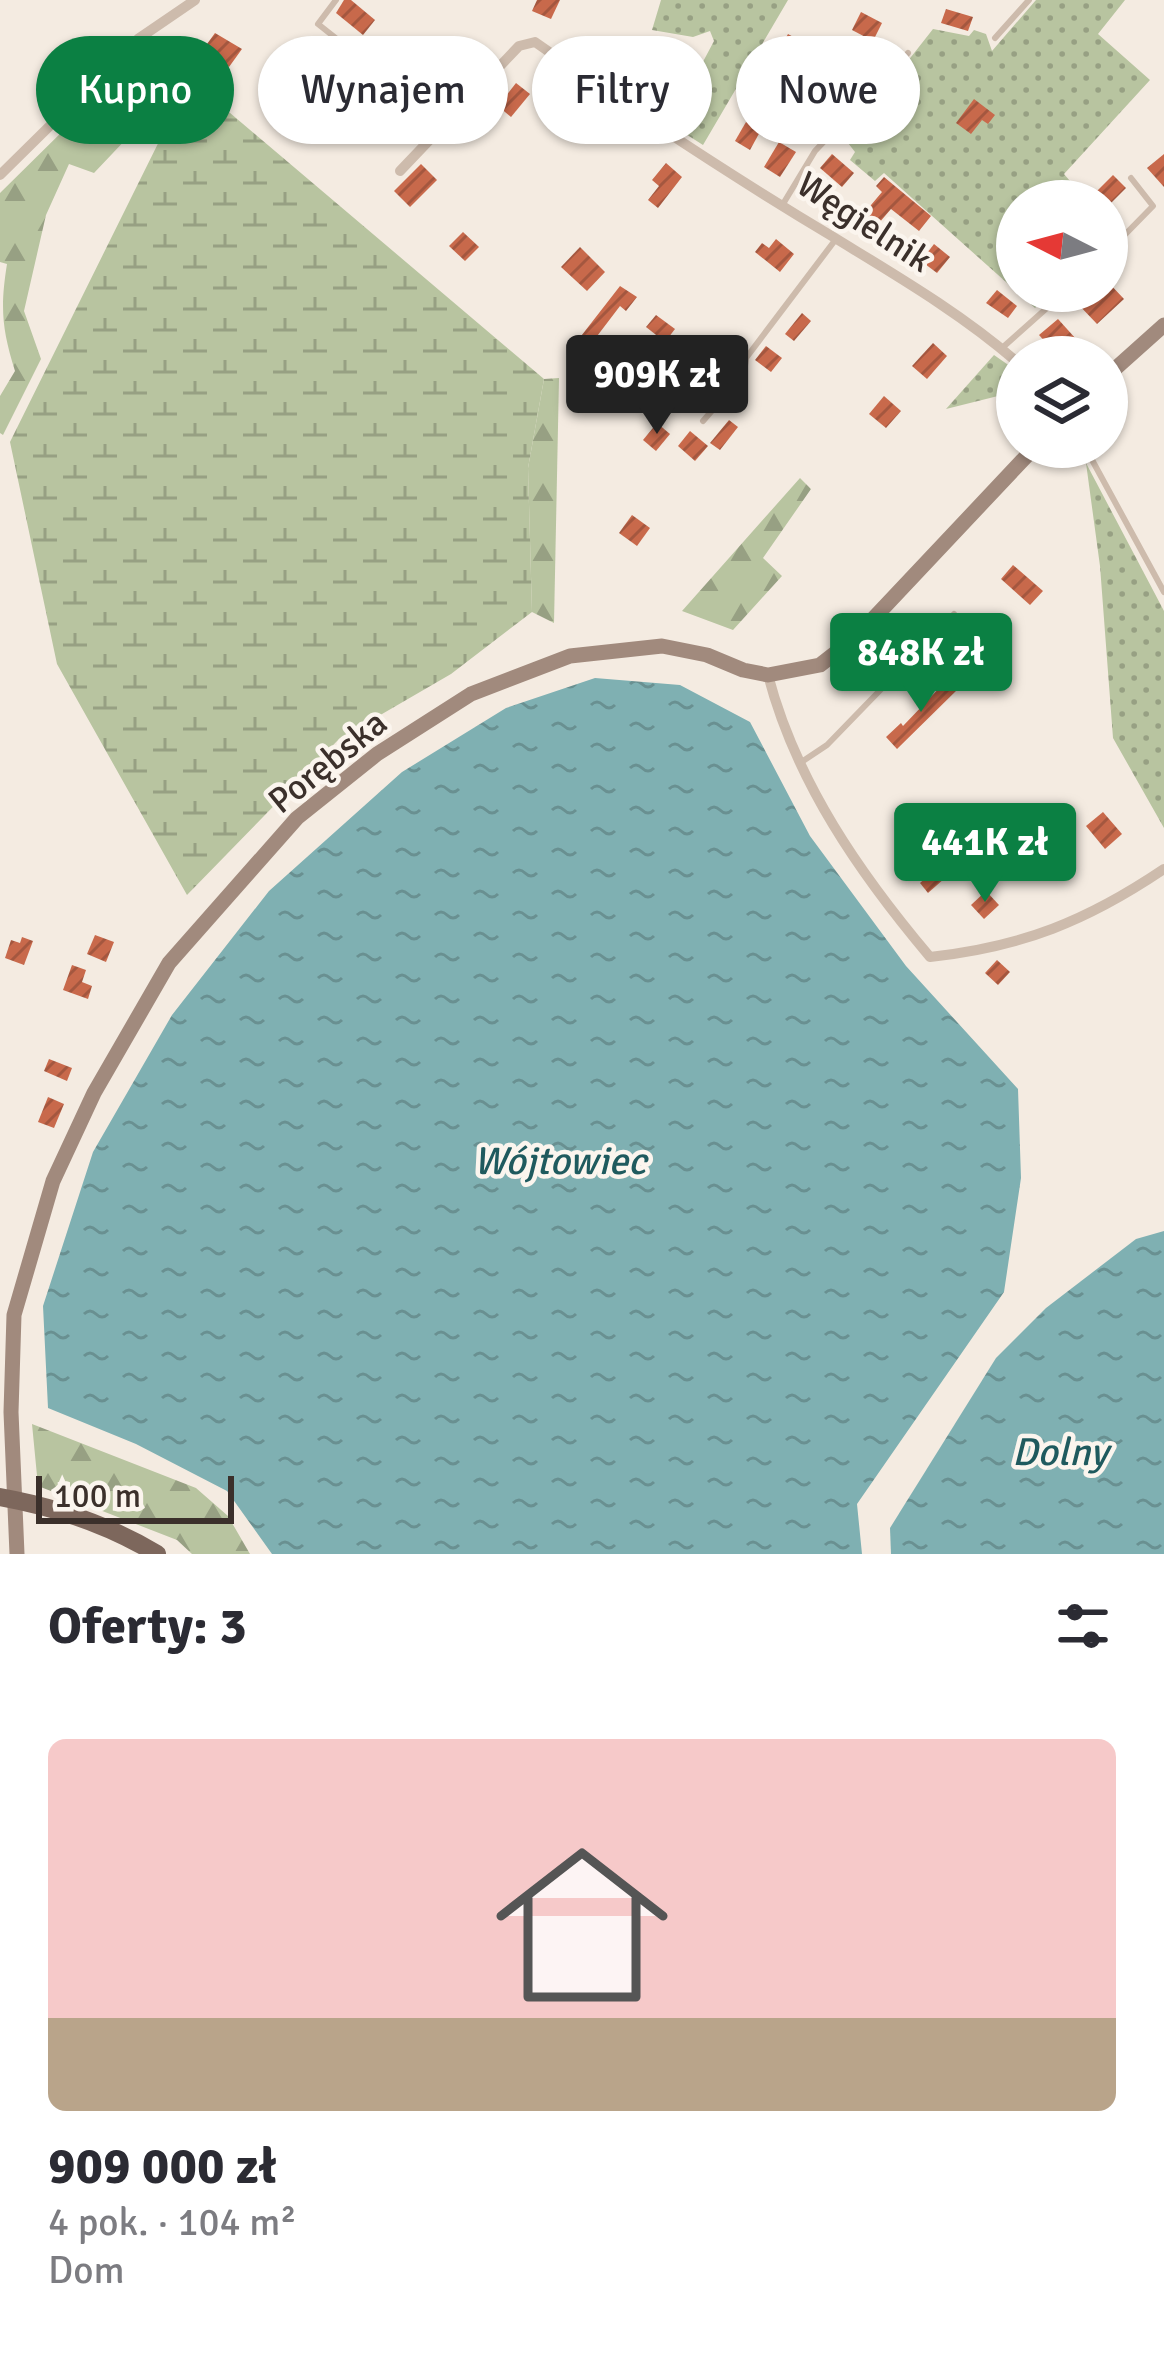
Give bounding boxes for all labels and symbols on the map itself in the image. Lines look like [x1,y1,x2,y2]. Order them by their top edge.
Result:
street label: Węgielnik [788,162,940,282]
north arrow [996,180,1128,312]
pin: 909K zł [546,335,768,437]
pin: 848K zł [810,613,1032,715]
street label: Porębska [259,701,396,824]
pin: 441K zł [874,803,1096,905]
water label: Wójtowiec [474,1137,649,1185]
water label: Dolny [1012,1428,1113,1476]
scale bar [36,1470,234,1523]

